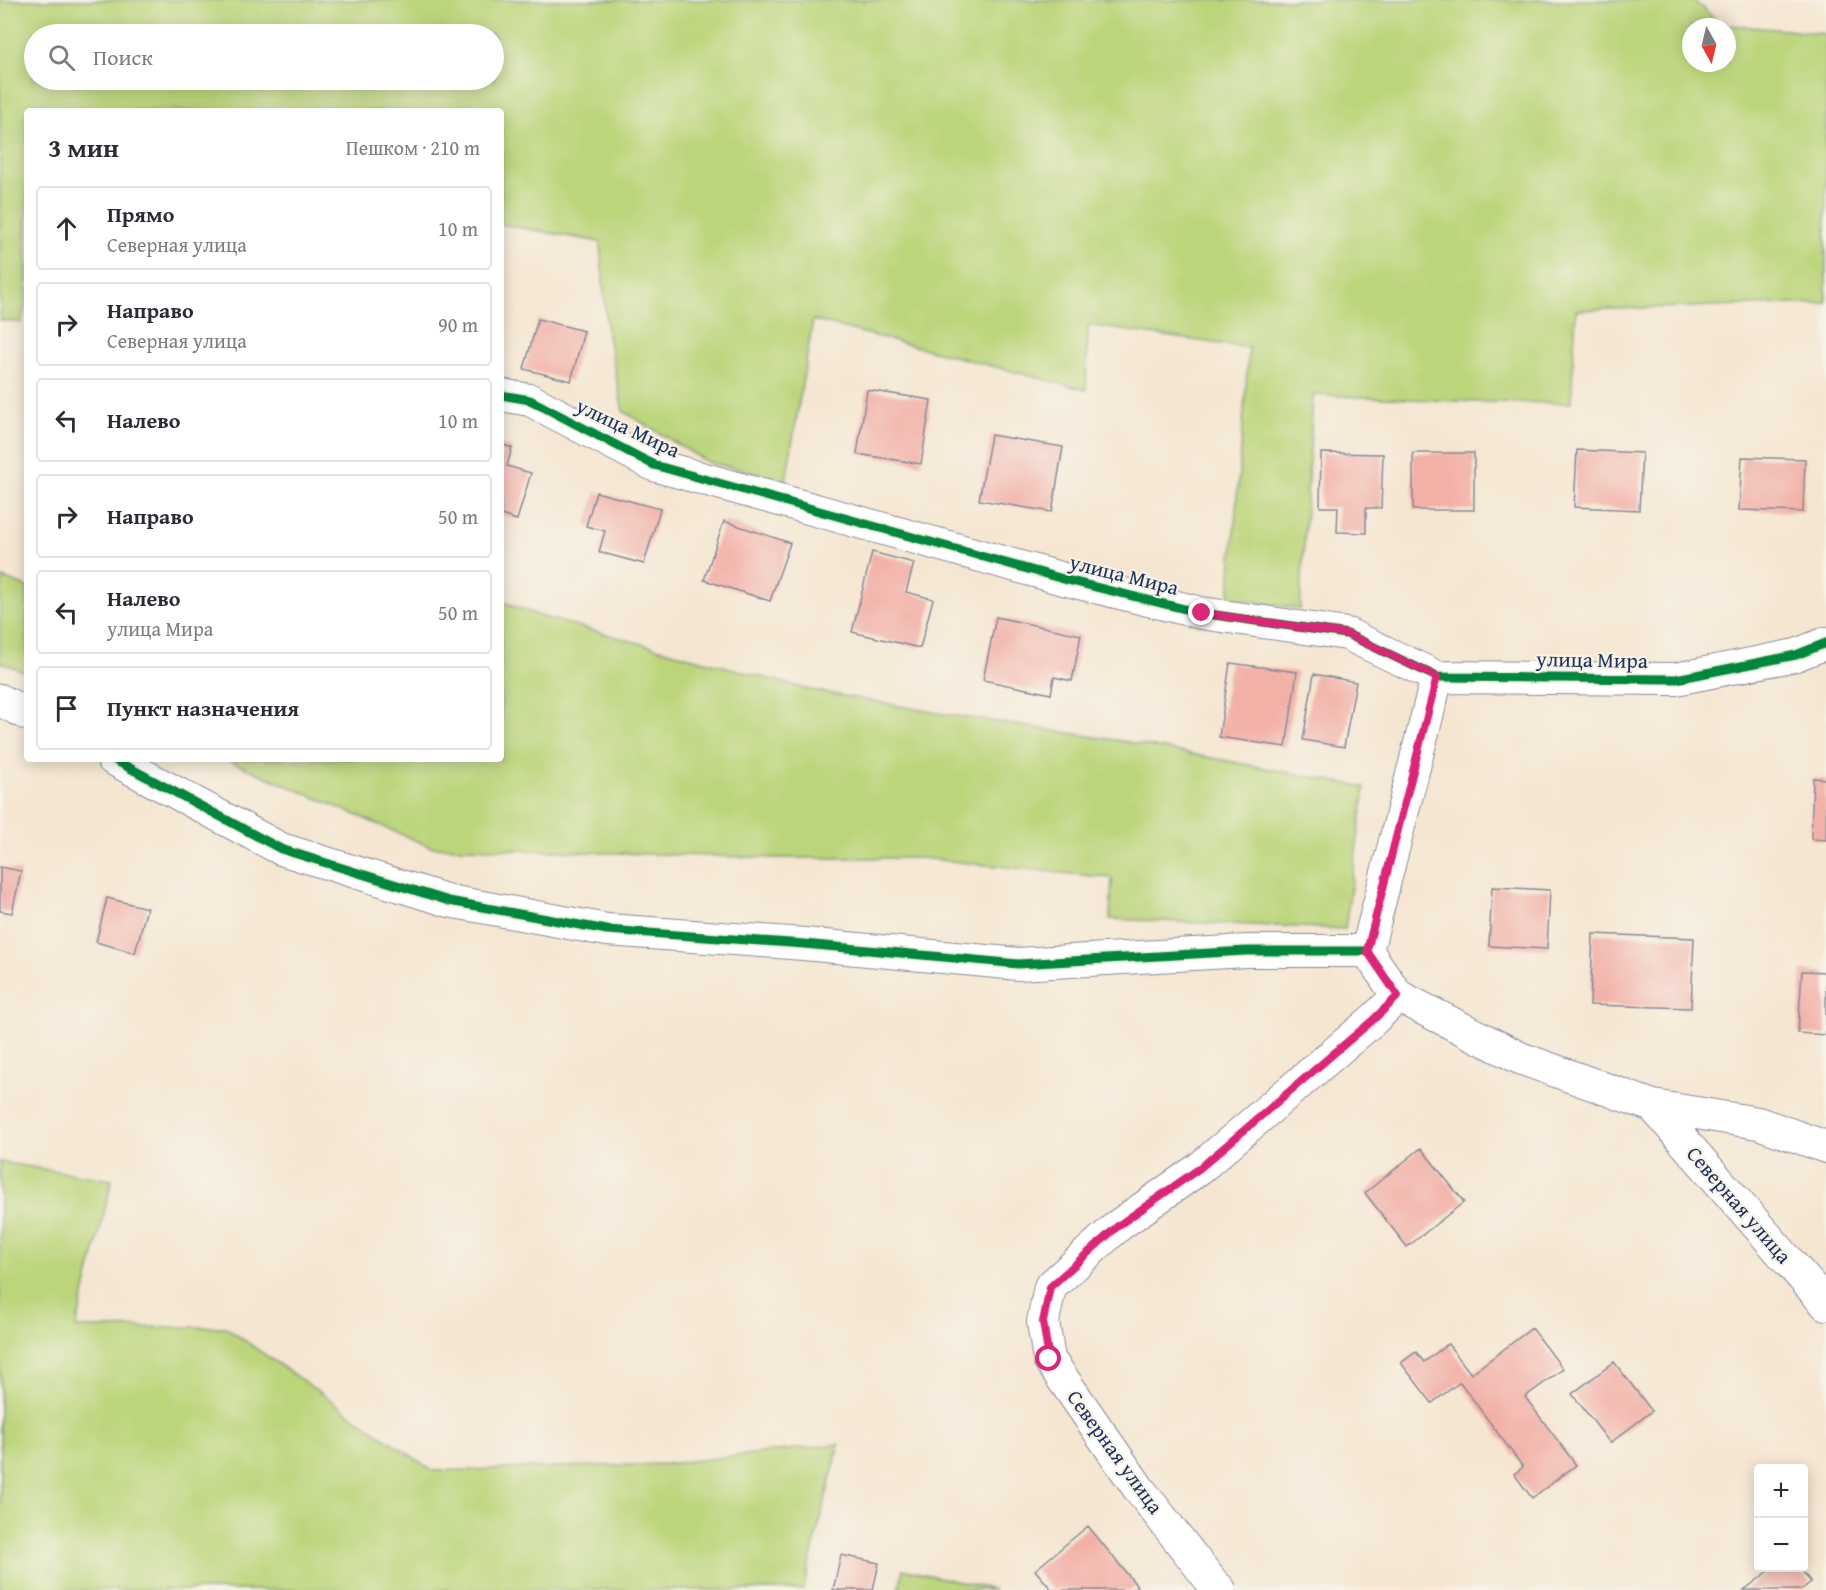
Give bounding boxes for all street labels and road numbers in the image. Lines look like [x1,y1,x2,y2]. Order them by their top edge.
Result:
street label: улица Мира [570,389,685,465]
street label: улица Мира [1065,546,1182,603]
street label: улица Мира [1535,643,1648,676]
street label: Северная улица [1680,1139,1799,1270]
street label: Северная улица [1060,1383,1171,1520]

